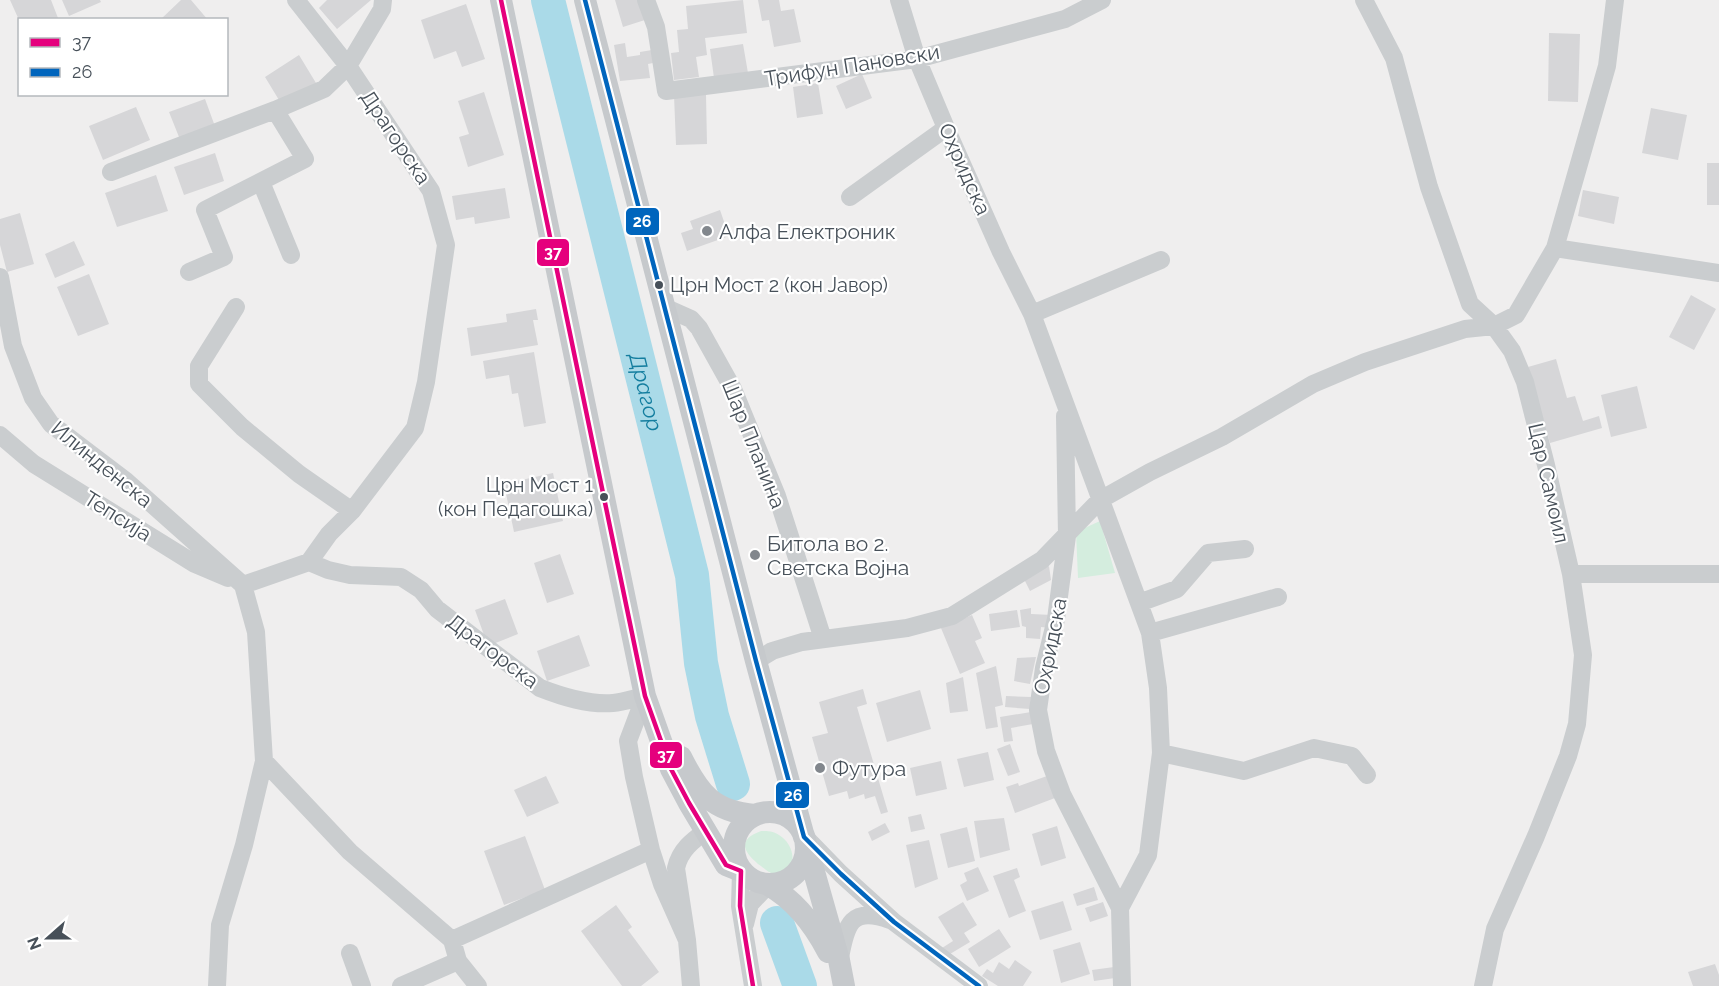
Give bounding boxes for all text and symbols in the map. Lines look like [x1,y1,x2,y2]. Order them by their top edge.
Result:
legend [18,18,228,96]
text: 37 [72,31,92,52]
street label: Трифун Пановски [763,39,941,91]
text: 26 [72,61,92,82]
street label: Драгорска [355,85,437,189]
street label: Охридска [934,119,996,219]
line badge: 26 [625,207,660,236]
text: 26 [633,212,652,231]
place label: Алфа Електроник [719,219,896,244]
marker: Алфа Електроник [700,224,714,238]
line badge: 37 [536,238,570,267]
text: 37 [544,243,562,262]
place label: Црн Мост 2 (кон Јавор) [670,273,888,297]
marker: Црн Мост 2 (кон Јавор) [653,279,665,291]
water label: Драгор [624,349,668,434]
street label: Шар Планина [717,376,791,512]
street label: Илинденска [46,416,158,512]
street label: Цар Самоил [1523,420,1575,546]
place label: Црн Мост 1 (кон Педагошка) [438,473,593,521]
street label: Тепсија [80,486,156,546]
marker: Црн Мост 1 (кон Педагошка) [598,491,610,503]
place label: Битола во 2. Светска Војна [767,531,909,580]
marker: Битола во 2. Светска Војна [748,548,762,562]
street label: Охридска [1028,596,1072,696]
street label: Драгорска [442,609,544,693]
line badge: 37 [649,741,683,769]
text: 37 [657,746,675,765]
place label: Футура [832,756,906,781]
marker: Футура [813,761,827,775]
line badge: 26 [775,781,810,809]
text: 26 [784,786,803,805]
north arrow [18,908,78,968]
text: N [23,934,46,952]

